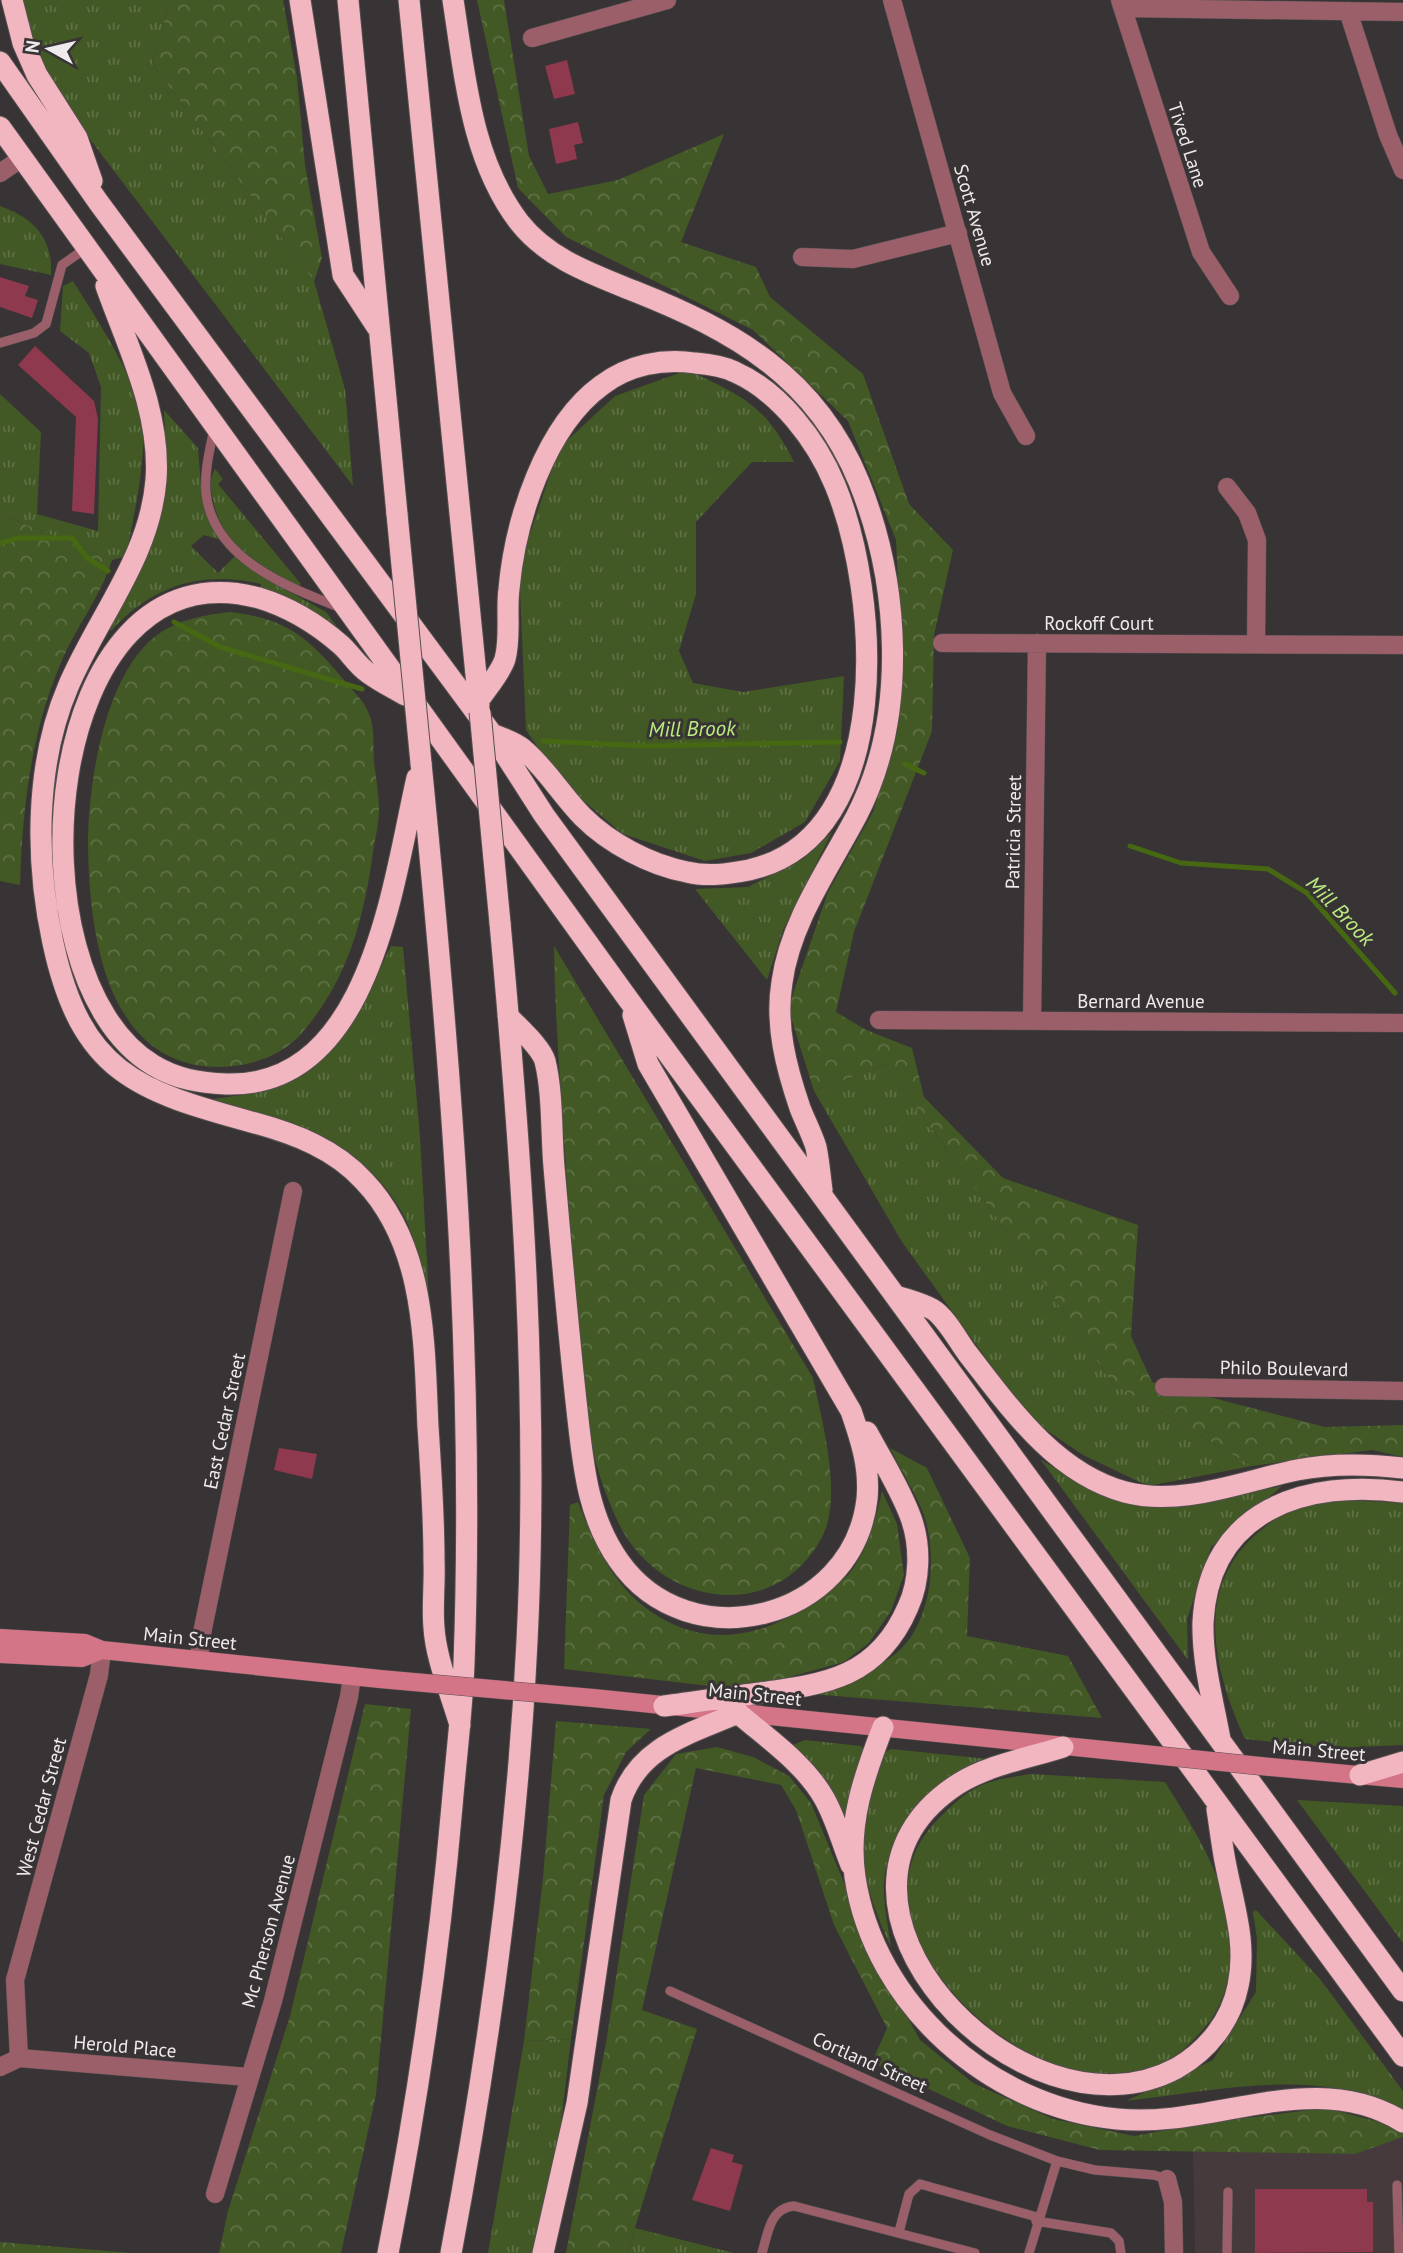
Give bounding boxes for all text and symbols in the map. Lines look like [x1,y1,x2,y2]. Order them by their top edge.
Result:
north arrow [14,14,84,84]
text: N [19,39,45,54]
street label: Tived Lane [1163,99,1213,191]
street label: Scott Avenue [949,161,1001,269]
street label: Rockoff Court [1044,611,1154,635]
water label: Mill Brook [648,714,737,743]
street label: Patricia Street [1000,774,1026,889]
water label: Mill Brook [1300,870,1381,952]
street label: Bernard Avenue [1077,989,1205,1013]
street label: East Cedar Street [198,1350,250,1491]
street label: Philo Boulevard [1220,1355,1348,1381]
street label: Main Street [142,1621,238,1655]
street label: Main Street [707,1677,803,1711]
street label: West Cedar Street [11,1734,71,1879]
street label: Main Street [1271,1734,1367,1766]
street label: Mc Pherson Avenue [236,1852,300,2010]
street label: Cortland Street [809,2026,932,2098]
street label: Herold Place [73,2030,177,2062]

